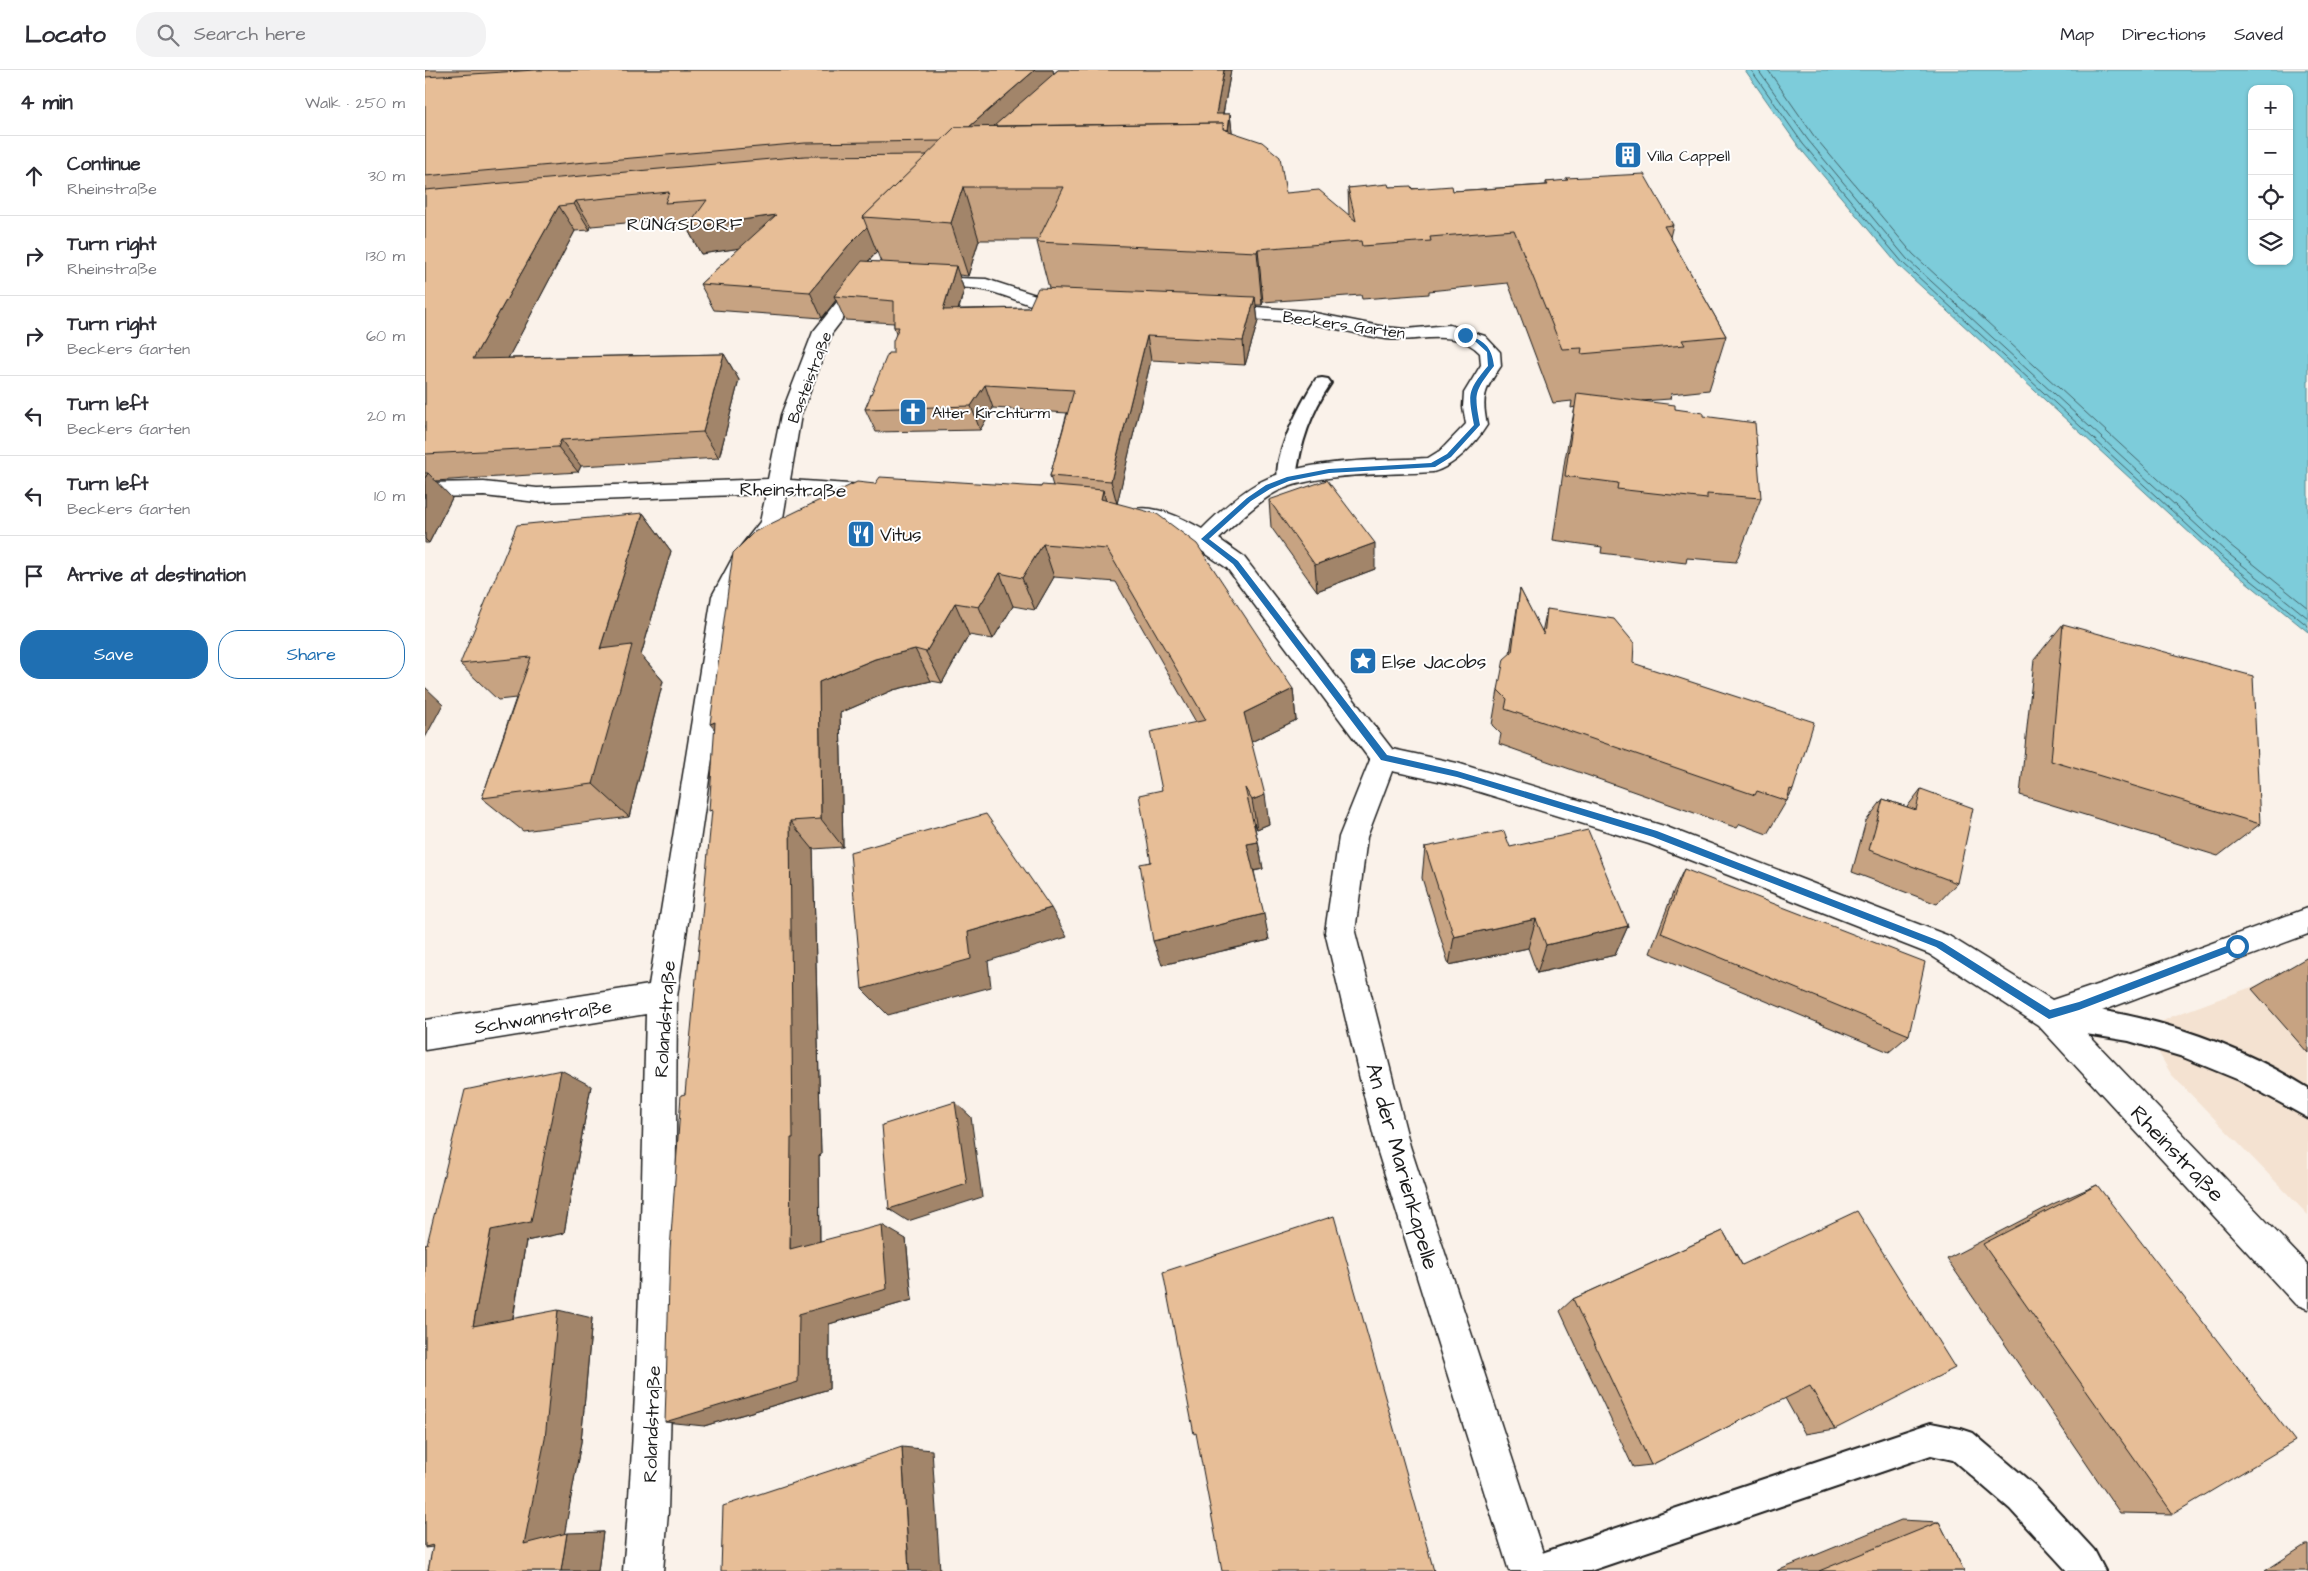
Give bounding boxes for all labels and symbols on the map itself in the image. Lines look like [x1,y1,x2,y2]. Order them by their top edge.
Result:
building icon: Villa Cappell [1613,140,1643,170]
place label: Villa Cappell [1647,145,1730,167]
district label: RÜNGSDORF [627,212,743,237]
street label: Beckers Garten [1281,306,1406,344]
route end [1454,324,1477,347]
street label: Basteistraße [782,328,838,426]
church icon: Alter Kirchturm [898,397,928,427]
place label: Alter Kirchturm [932,402,1051,424]
street label: Rheinstraße [739,476,847,505]
restaurant icon: Vitus [846,519,876,549]
place label: Vitus [880,522,922,549]
place icon: Else Jacobs [1348,646,1378,676]
place label: Else Jacobs [1382,649,1486,676]
route start [2226,935,2249,958]
street label: Rolandstraße [648,960,683,1079]
street label: Schwannstraße [473,993,614,1042]
street label: An der Marienkapelle [1357,1060,1446,1273]
street label: Rheinstraße [2123,1099,2231,1209]
street label: Rolandstraße [637,1365,668,1483]

